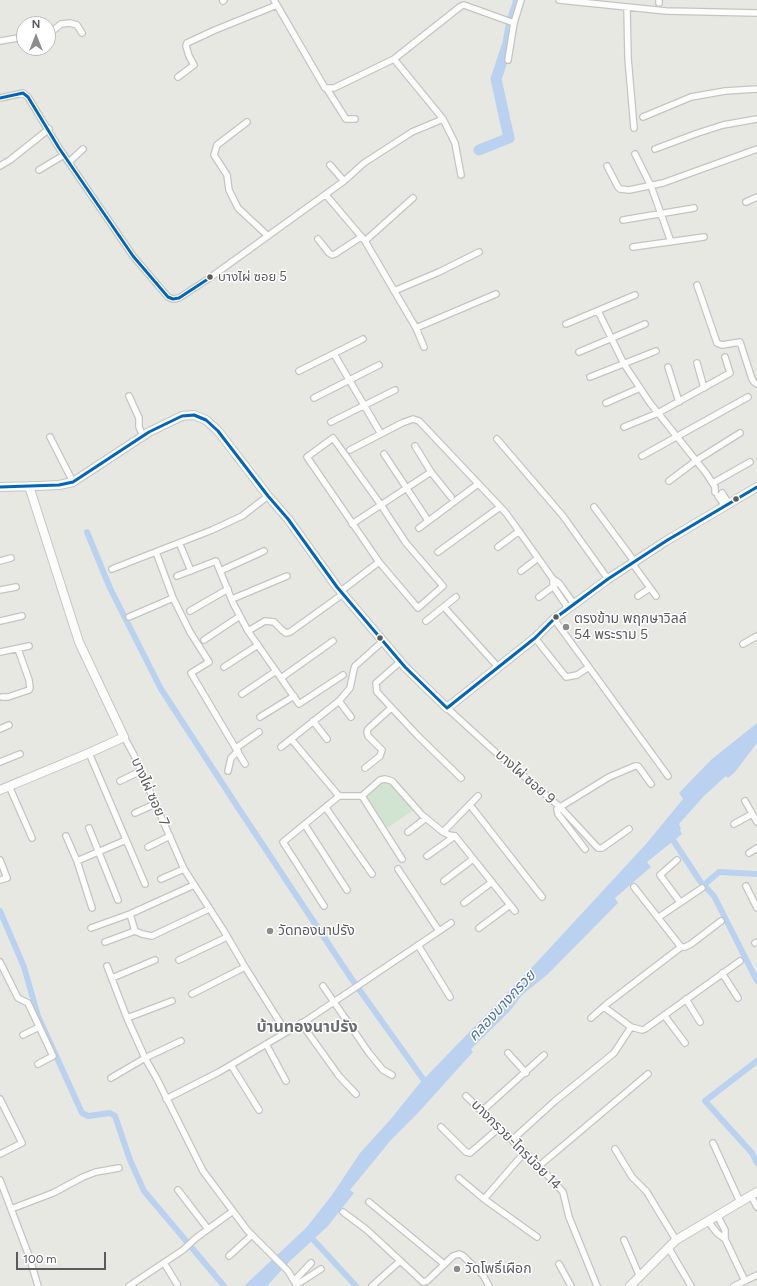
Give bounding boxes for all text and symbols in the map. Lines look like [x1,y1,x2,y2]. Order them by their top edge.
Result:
north arrow [16,16,56,56]
text: N [32,18,40,31]
place label: บางไผ่ ซอย 5 [218,269,287,285]
marker: บางไผ่ ซอย 5 [205,272,215,282]
unlabelled marker [731,494,741,504]
place label: ตรงข้าม พฤกษาวิลล์ 54 พระราม 5 [574,611,687,644]
unlabelled marker [551,612,561,622]
marker: ตรงข้าม พฤกษาวิลล์ 54 พระราม 5 [561,622,571,632]
unlabelled marker [375,633,385,643]
street label: บางไผ่ ซอย 9 [492,746,558,808]
street label: บางไผ่ ซอย 7 [127,755,173,829]
place label: วัดทองนาปรัง [278,923,355,939]
marker: วัดทองนาปรัง [265,926,275,936]
water label: คลองบางกรวย [465,967,539,1045]
district label: บ้านทองนาปรัง [256,1017,358,1037]
street label: บางกรวย-ไทรน้อย 14 [467,1096,565,1194]
scale bar [18,1244,108,1270]
text: 100 m [23,1252,57,1266]
place label: วัดโพธิ์เผือก [465,1261,532,1277]
marker: วัดโพธิ์เผือก [452,1264,462,1274]

